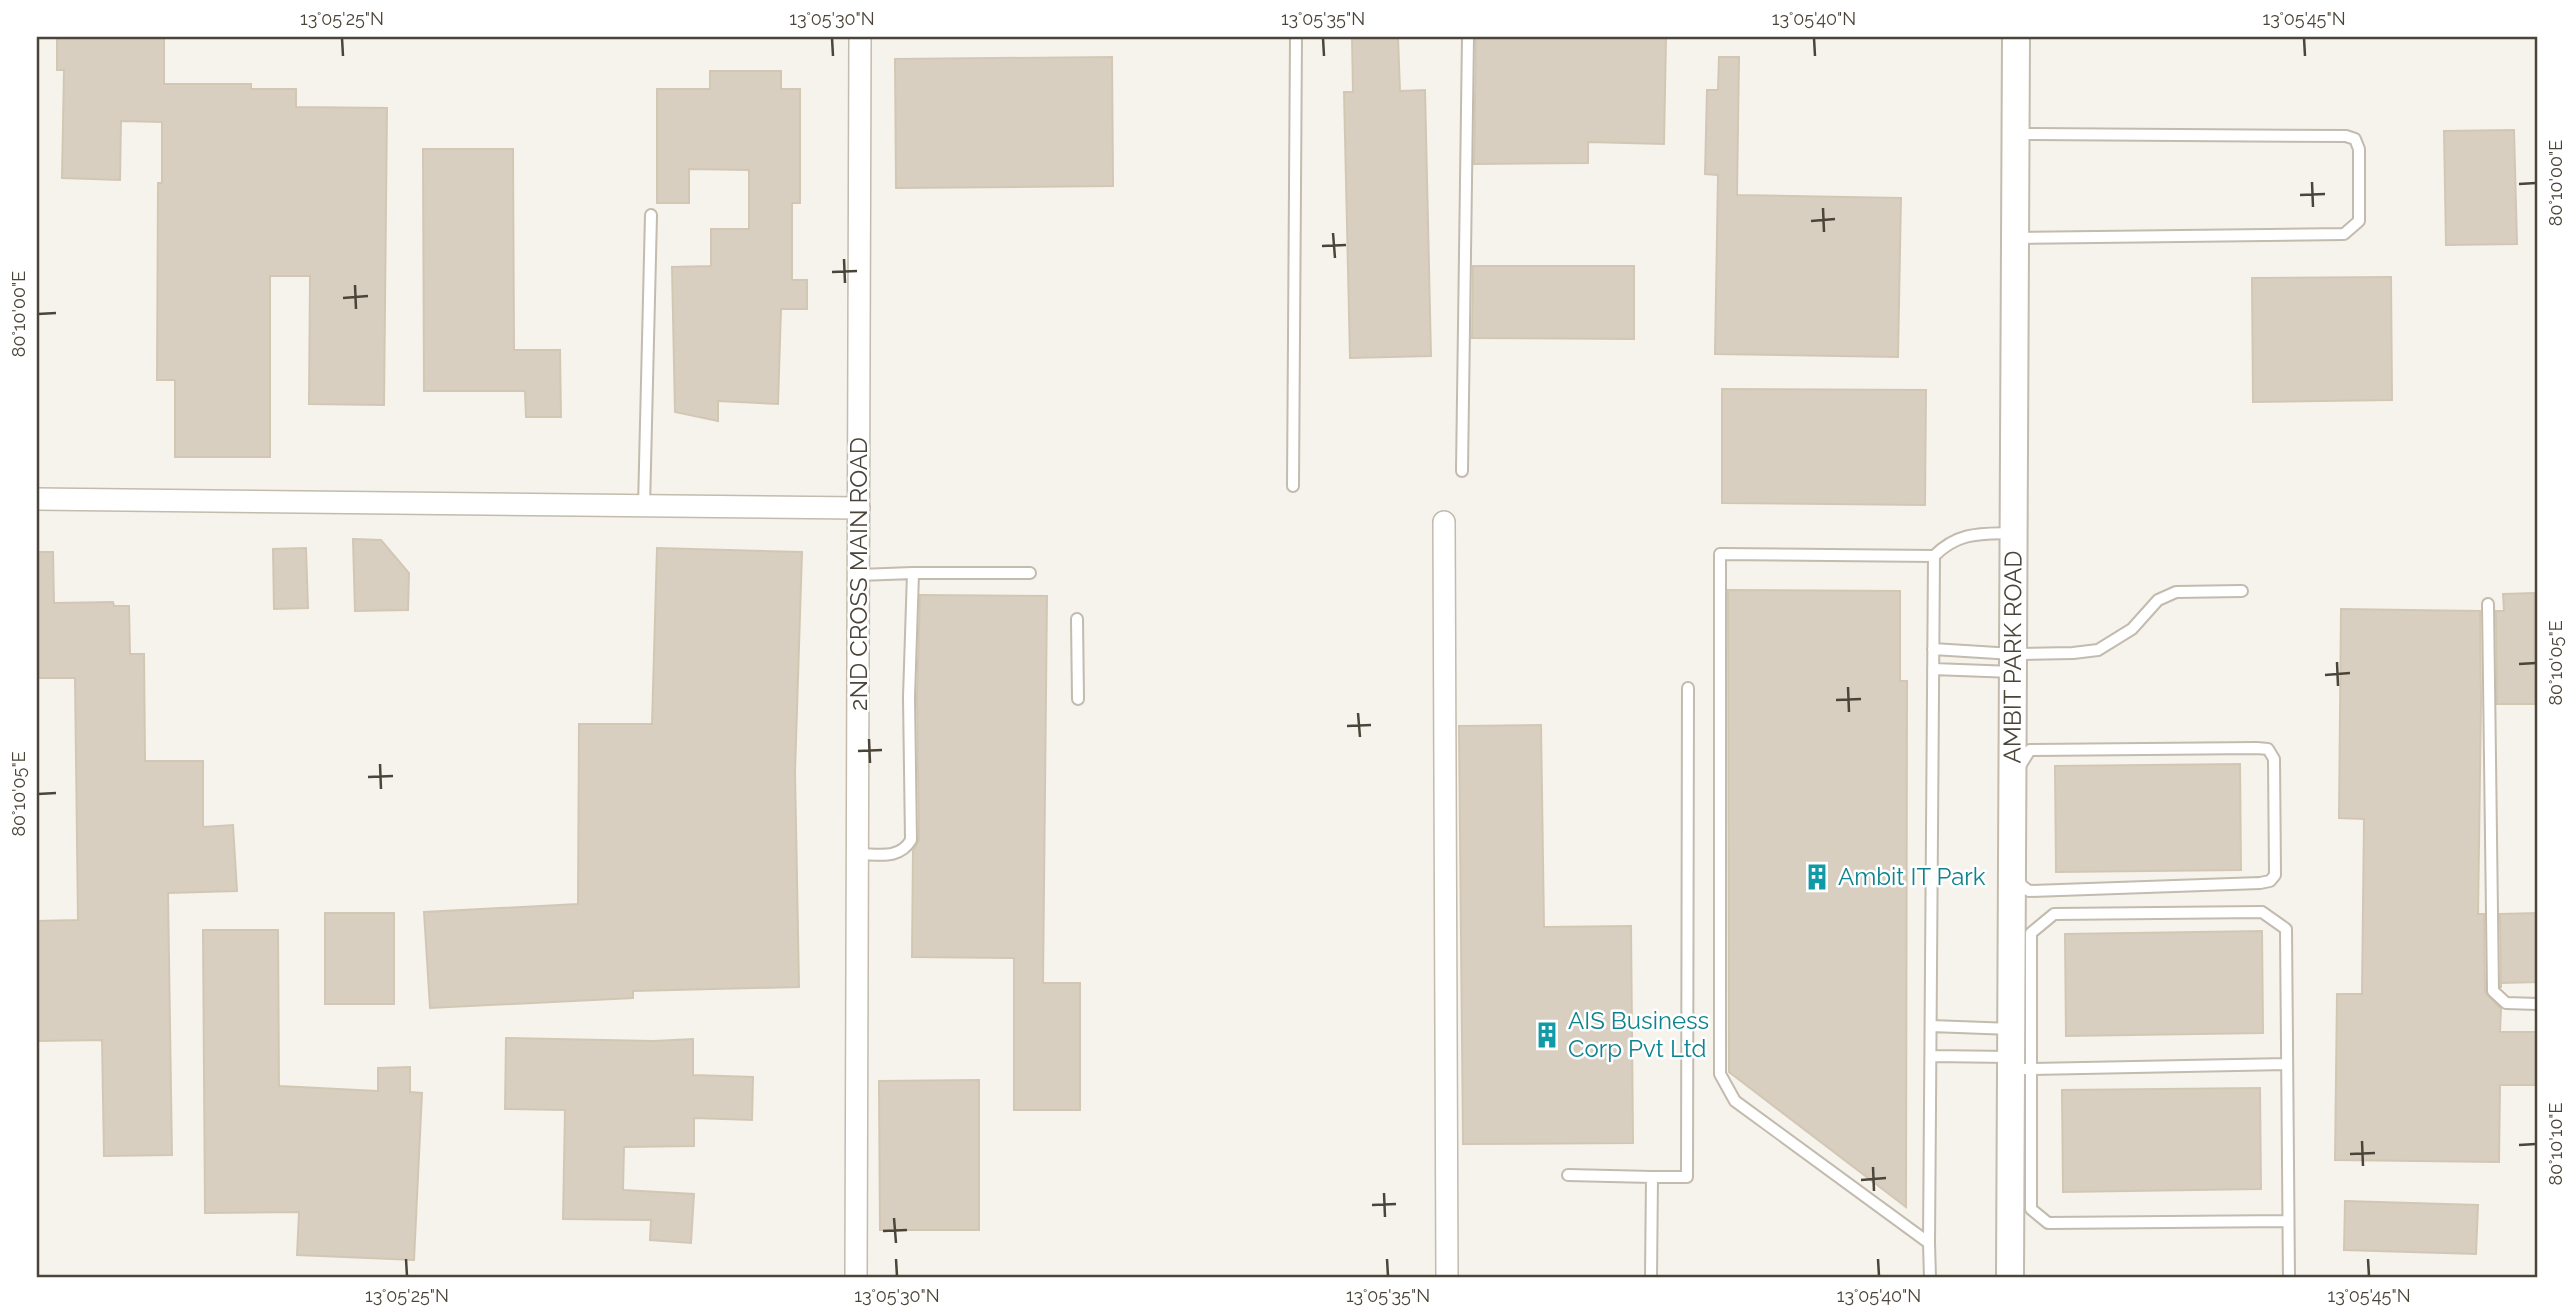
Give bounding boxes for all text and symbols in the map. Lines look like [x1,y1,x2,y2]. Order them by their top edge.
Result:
text: 13°05'25"N [300,8,384,29]
text: 13°05'30"N [789,8,875,29]
text: 13°05'35"N [1281,8,1365,29]
text: 13°05'40"N [1772,8,1856,29]
text: 13°05'45"N [2262,8,2346,29]
text: 80°10'00"E [2545,140,2566,226]
text: 80°10'00"E [8,271,29,357]
street label: 2ND CROSS MAIN ROAD [844,437,873,711]
street label: AMBIT PARK ROAD [1997,551,2028,763]
text: 80°10'05"E [2545,620,2566,706]
text: 80°10'05"E [8,751,29,837]
building icon: Ambit IT Park [1802,862,1832,892]
place label: Ambit IT Park [1838,862,1986,891]
place label: AIS Business Corp Pvt Ltd [1568,1006,1709,1063]
building icon: AIS Business Corp Pvt Ltd [1532,1020,1562,1050]
text: 80°10'10"E [2545,1102,2566,1186]
text: 13°05'25"N [365,1285,449,1306]
text: 13°05'30"N [854,1285,940,1306]
text: 13°05'35"N [1346,1285,1430,1306]
text: 13°05'40"N [1837,1285,1921,1306]
text: 13°05'45"N [2327,1285,2411,1306]

